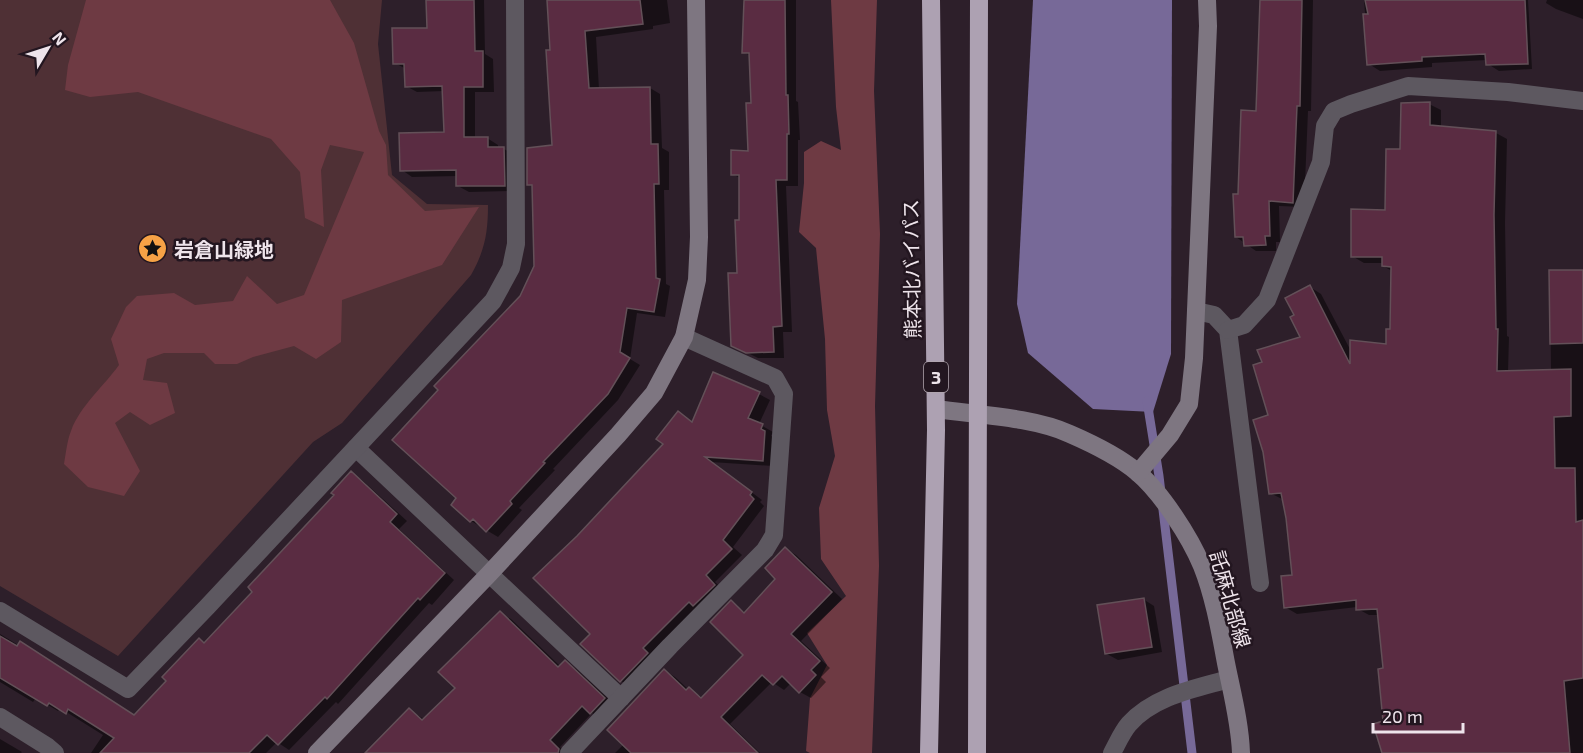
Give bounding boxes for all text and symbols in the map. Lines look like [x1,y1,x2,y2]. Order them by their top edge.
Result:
north arrow [18,18,78,78]
text: N [49,28,71,49]
street label: 熊本北バイパス [898,199,924,339]
place icon: 岩倉山緑地 [137,233,169,265]
place label: 岩倉山緑地 [174,237,274,261]
road number: 3 [924,362,948,392]
street label: 託麻北部線 [1206,548,1256,650]
scale bar [1373,696,1463,734]
text: 20 m [1382,705,1423,727]

